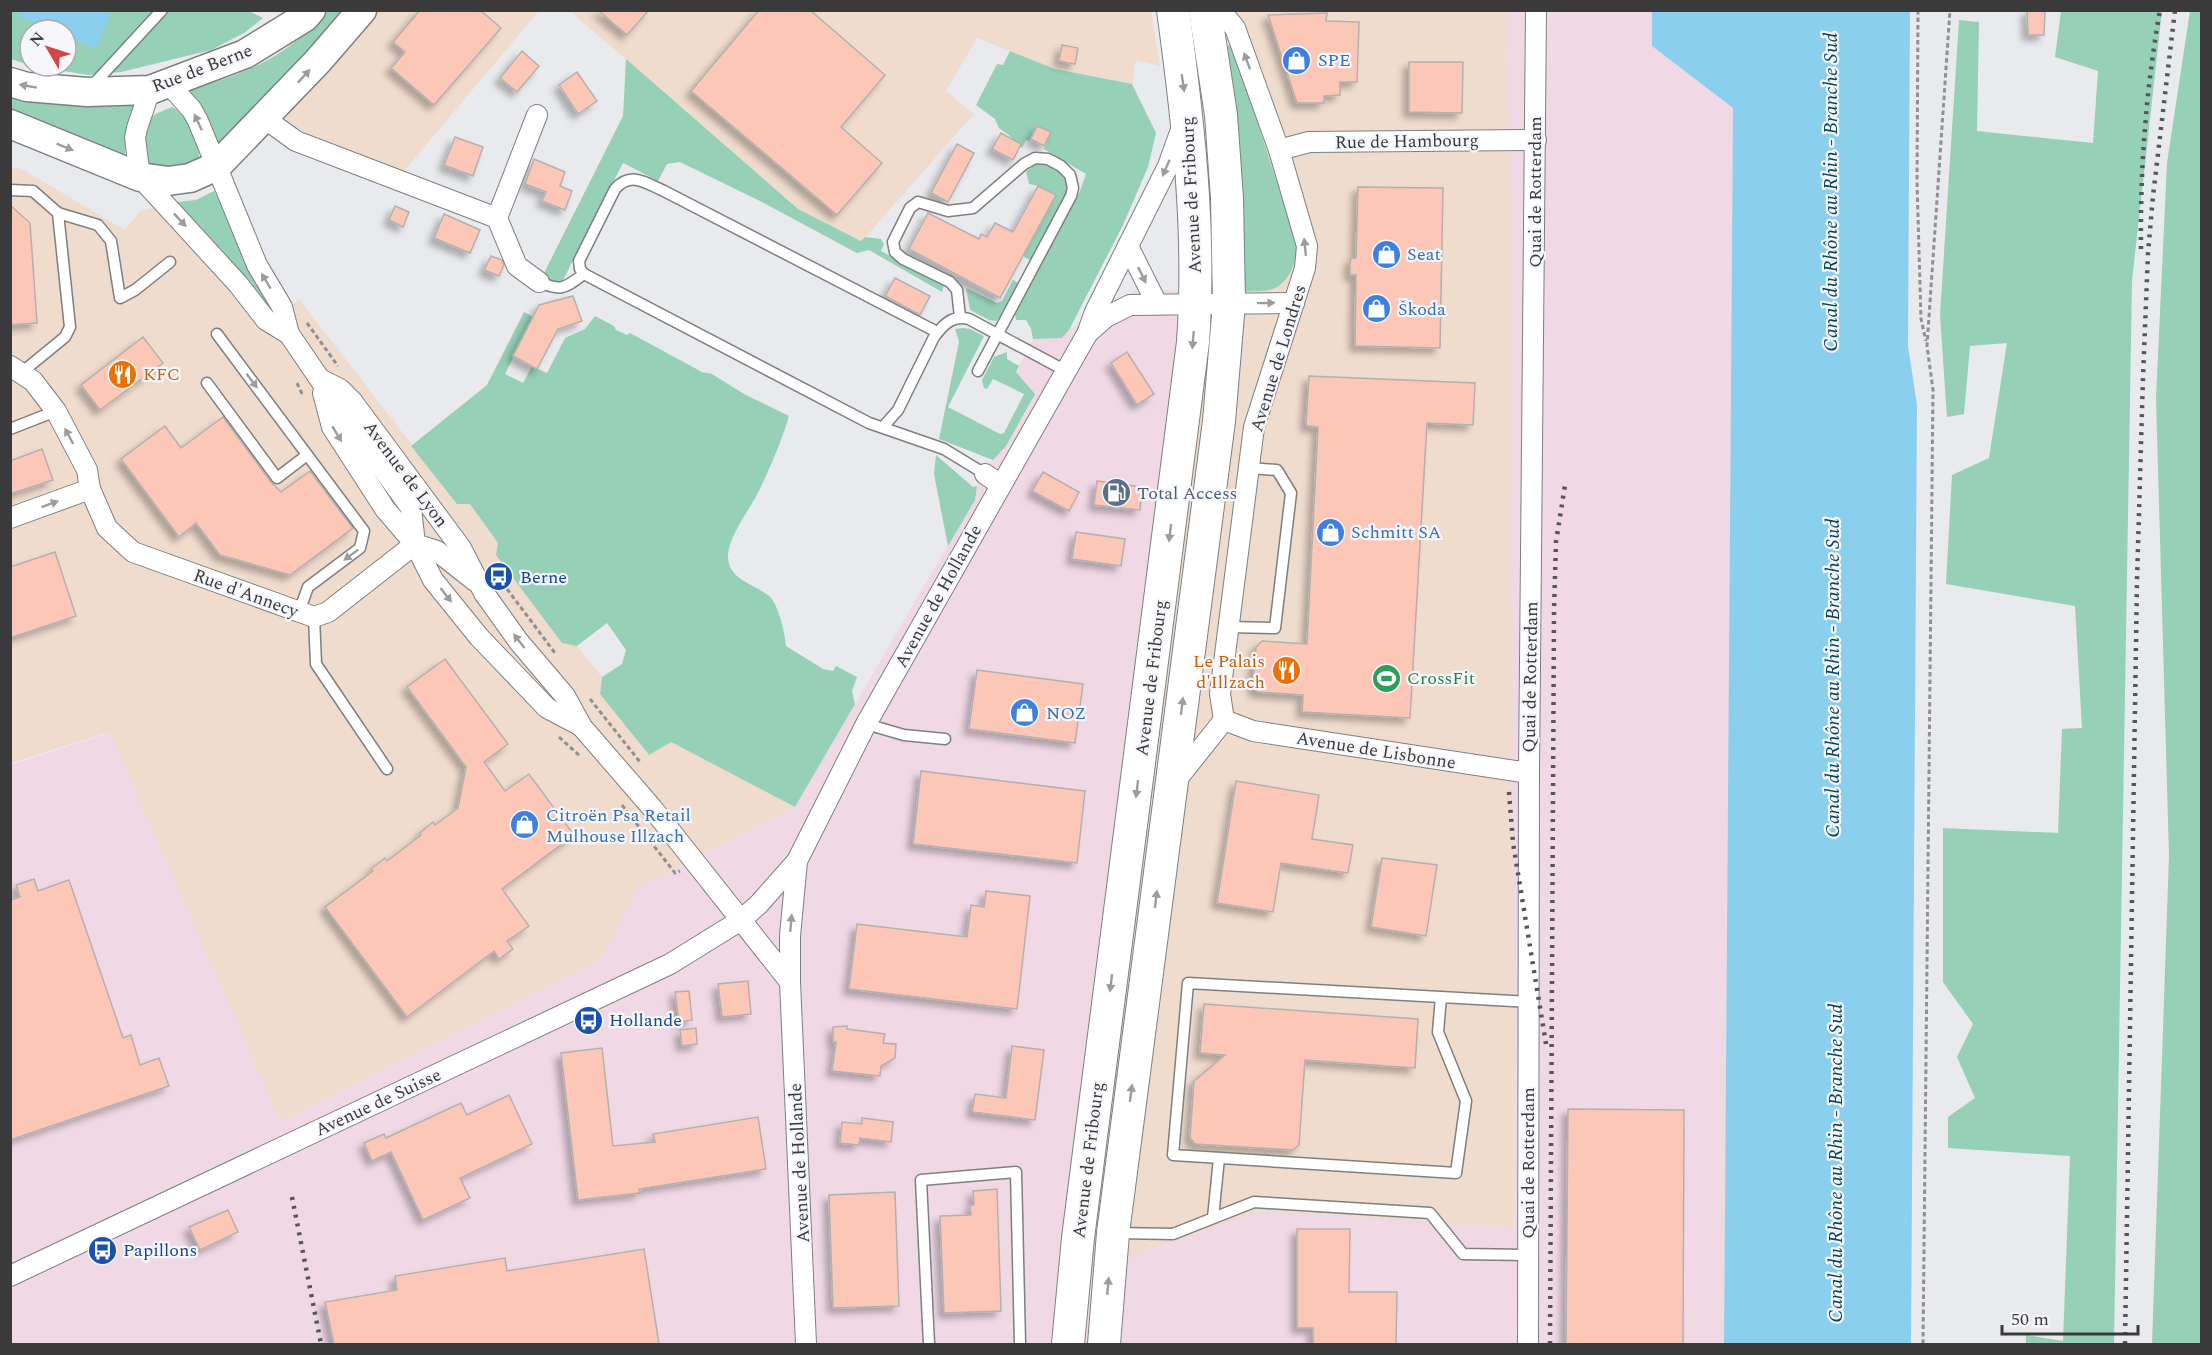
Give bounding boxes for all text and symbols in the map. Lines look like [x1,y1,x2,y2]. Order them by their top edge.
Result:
north arrow [18,18,78,78]
text: N [24,27,51,52]
water label: Canal du Rhône au Rhin - Branche Sud [1816,32,1846,352]
street label: Rue de Berne [148,37,256,100]
shop icon: SPE [1281,44,1313,76]
place label: SPE [1318,47,1351,74]
one-way arrow [1241,52,1251,70]
one-way arrow [297,69,311,83]
one-way arrow [1178,73,1188,92]
one-way arrow [18,81,37,90]
one-way arrow [193,113,202,130]
street label: Avenue de Fribourg [1174,116,1209,274]
street label: Quai de Rotterdam [1522,116,1549,268]
street label: Rue de Hambourg [1335,127,1479,156]
one-way arrow [56,142,74,152]
one-way arrow [1162,160,1171,177]
one-way arrow [173,212,186,227]
one-way arrow [1300,237,1310,256]
shop icon: Seat [1370,238,1402,270]
place label: Seat [1407,241,1441,268]
one-way arrow [1138,266,1147,283]
one-way arrow [261,273,272,289]
street label: Avenue de Londres [1243,281,1314,435]
shop icon: Škoda [1361,293,1393,325]
place label: Škoda [1398,296,1446,323]
one-way arrow [1256,298,1275,308]
one-way arrow [1188,330,1198,349]
restaurant icon: KFC [106,358,138,390]
place label: KFC [143,361,180,388]
one-way arrow [246,373,259,389]
street label: Avenue de Lyon [357,415,455,533]
one-way arrow [332,426,342,443]
one-way arrow [64,427,74,444]
fuel station icon: Total Access [1100,477,1132,509]
place label: Total Access [1137,480,1237,507]
one-way arrow [41,498,59,508]
shop icon: Schmitt SA [1314,516,1346,548]
water label: Canal du Rhône au Rhin - Branche Sud [1818,518,1848,838]
place label: Schmitt SA [1351,519,1441,546]
street label: Avenue de Hollande [888,520,989,673]
one-way arrow [1165,524,1175,543]
one-way arrow [343,548,359,561]
bus stop icon: Berne [483,561,515,593]
street label: Rue d'Annecy [189,562,303,625]
place label: Berne [520,564,567,591]
one-way arrow [439,587,452,603]
street label: Avenue de Fribourg [1129,598,1174,758]
street label: Quai de Rotterdam [1516,601,1545,753]
one-way arrow [513,634,525,650]
place label: Le Palais d'Illzach [1193,648,1265,696]
restaurant icon: Le Palais d'Illzach [1270,655,1302,687]
sports icon: CrossFit [1370,662,1402,694]
place label: CrossFit [1407,665,1475,692]
one-way arrow [1177,696,1186,715]
shop icon: NOZ [1009,697,1041,729]
place label: NOZ [1046,700,1086,727]
street label: Avenue de Lisbonne [1294,725,1458,776]
one-way arrow [1132,780,1141,799]
place label: Citroën Psa Retail Mulhouse Illzach [546,802,691,850]
shop icon: Citroën Psa Retail Mulhouse Illzach [509,809,541,841]
one-way arrow [1152,890,1161,909]
one-way arrow [786,914,796,933]
one-way arrow [1107,973,1116,992]
water label: Canal du Rhône au Rhin - Branche Sud [1821,1003,1851,1323]
bus stop icon: Hollande [572,1004,604,1036]
place label: Hollande [609,1007,682,1034]
street label: Avenue de Suisse [311,1061,446,1144]
street label: Avenue de Fribourg [1066,1080,1111,1240]
street label: Avenue de Hollande [782,1082,817,1244]
one-way arrow [1127,1083,1136,1102]
street label: Quai de Rotterdam [1515,1087,1542,1239]
bus stop icon: Papillons [86,1234,118,1266]
place label: Papillons [123,1237,197,1264]
one-way arrow [1103,1277,1113,1296]
scale bar [2002,1298,2138,1336]
text: 50 m [2011,1306,2049,1333]

